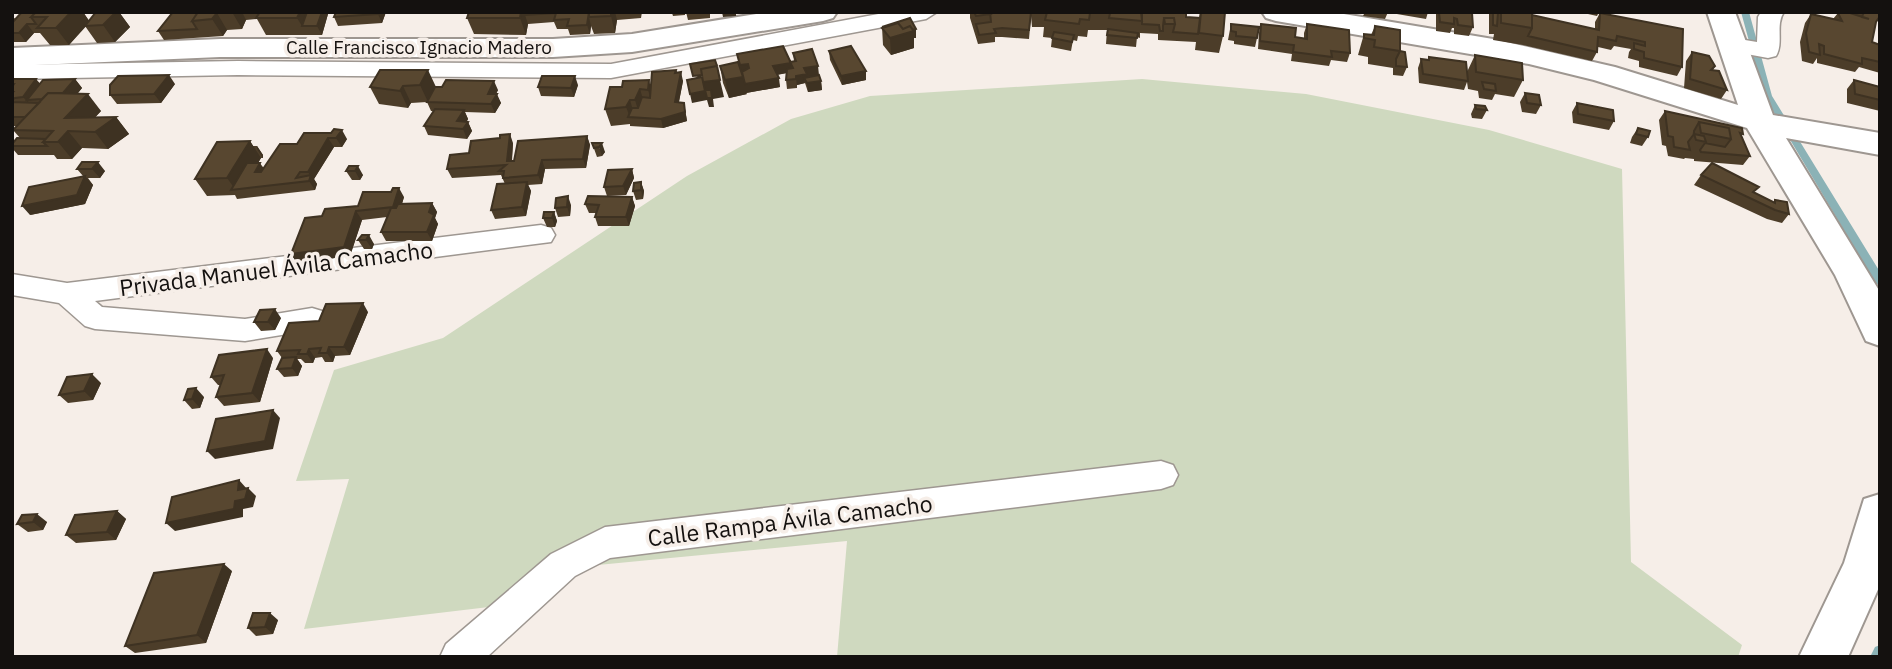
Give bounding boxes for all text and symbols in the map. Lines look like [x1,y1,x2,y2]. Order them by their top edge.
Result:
street label: Calle Francisco Ignacio Madero [286,35,552,59]
street label: Privada Manuel Ávila Camacho [118,234,434,302]
street label: Calle Rampa Ávila Camacho [646,488,934,552]

